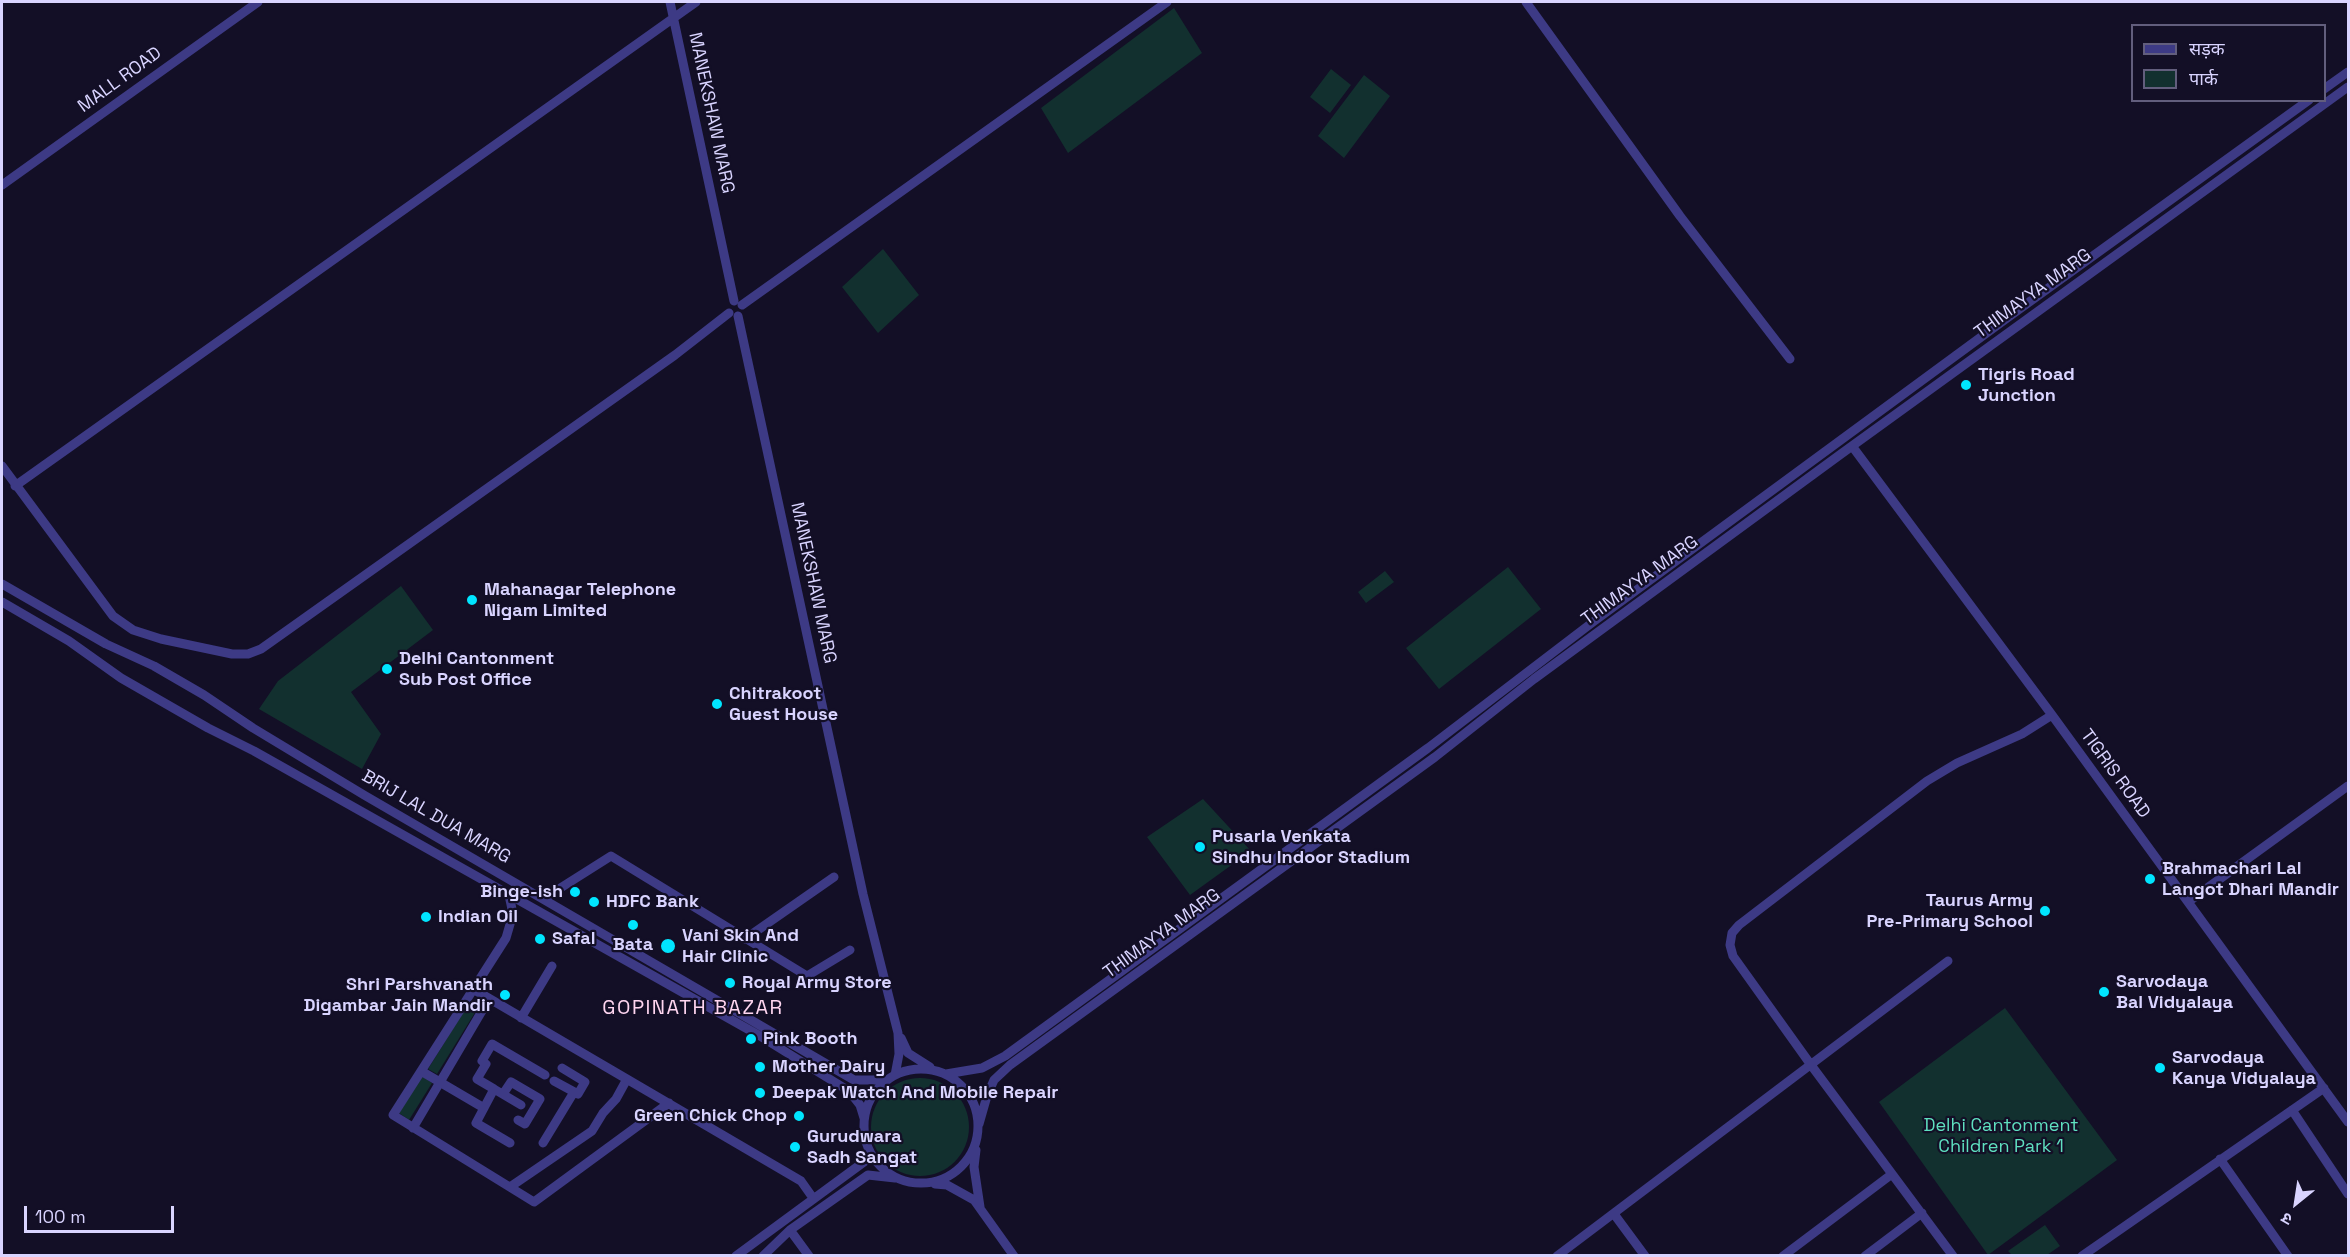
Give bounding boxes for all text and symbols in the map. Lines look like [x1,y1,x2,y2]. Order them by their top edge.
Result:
legend [2131,24,2326,102]
street label: MANEKSHAW MARG [683,30,739,196]
text: सड़क [2189,37,2225,60]
street label: MALL ROAD [74,43,166,117]
text: पार्क [2189,67,2218,90]
street label: THIMAYYA MARG [1970,244,2096,344]
place label: Tigris Road Junction [1978,364,2075,406]
marker: Tigris Road Junction [1959,378,1973,392]
street label: MANEKSHAW MARG [785,500,841,666]
street label: THIMAYYA MARG [1577,531,1703,631]
place label: Mahanagar Telephone Nigam Limited [484,579,676,622]
marker: Mahanagar Telephone Nigam Limited [465,593,479,607]
place label: Delhi Cantonment Sub Post Office [399,648,554,690]
marker: Delhi Cantonment Sub Post Office [380,662,394,676]
place label: Chitrakoot Guest House [729,683,838,726]
marker: Chitrakoot Guest House [710,697,724,711]
street label: TIGRIS ROAD [2075,725,2155,823]
street label: BRIJ LAL DUA MARG [358,766,514,868]
place label: Pusarla Venkata Sindhu Indoor Stadium [1212,826,1410,868]
marker: Pusarla Venkata Sindhu Indoor Stadium [1193,840,1207,854]
place label: Brahmachari Lal Langot Dhari Mandir [2162,858,2339,900]
marker: Brahmachari Lal Langot Dhari Mandir [2143,872,2157,886]
place label: Binge-ish [480,881,563,903]
street label: THIMAYYA MARG [1099,884,1225,984]
marker: Binge-ish [568,885,582,899]
place label: Taurus Army Pre-Primary School [1866,890,2033,932]
place label: HDFC Bank [606,891,699,913]
marker: HDFC Bank [587,895,601,909]
marker: Taurus Army Pre-Primary School [2038,904,2052,918]
place label: Indian Oil [438,906,518,928]
marker: Indian Oil [419,910,433,924]
marker: Bata [626,918,640,932]
place label: Vani Skin And Hair Clinic [682,925,799,968]
place label: Safal [552,928,596,950]
marker: Safal [533,932,547,946]
place label: Bata [613,934,653,956]
marker: Vani Skin And Hair Clinic [659,937,677,955]
place label: Sarvodaya Bal Vidyalaya [2116,971,2233,1014]
place label: Royal Army Store [742,972,892,994]
place label: Shri Parshvanath Digambar Jain Mandir [303,974,493,1016]
marker: Royal Army Store [723,976,737,990]
marker: Sarvodaya Bal Vidyalaya [2097,985,2111,999]
marker: Shri Parshvanath Digambar Jain Mandir [498,988,512,1002]
district label: GOPINATH BAZAR [602,997,784,1021]
place label: Pink Booth [763,1028,857,1050]
marker: Pink Booth [744,1032,758,1046]
place label: Sarvodaya Kanya Vidyalaya [2172,1047,2316,1090]
place label: Mother Dairy [772,1056,885,1078]
marker: Mother Dairy [753,1060,767,1074]
marker: Sarvodaya Kanya Vidyalaya [2153,1061,2167,1075]
place label: Deepak Watch And Mobile Repair [772,1082,1058,1104]
marker: Deepak Watch And Mobile Repair [753,1086,767,1100]
place label: Green Chick Chop [634,1105,787,1127]
marker: Green Chick Chop [792,1109,806,1123]
park label: Delhi Cantonment Children Park 1 [1923,1115,2079,1158]
place label: Gurudwara Sadh Sangat [807,1126,917,1168]
marker: Gurudwara Sadh Sangat [788,1140,802,1154]
north arrow [2266,1173,2326,1233]
scale bar [27,1194,177,1232]
text: 100 m [35,1205,86,1228]
text: उ [2277,1208,2296,1230]

